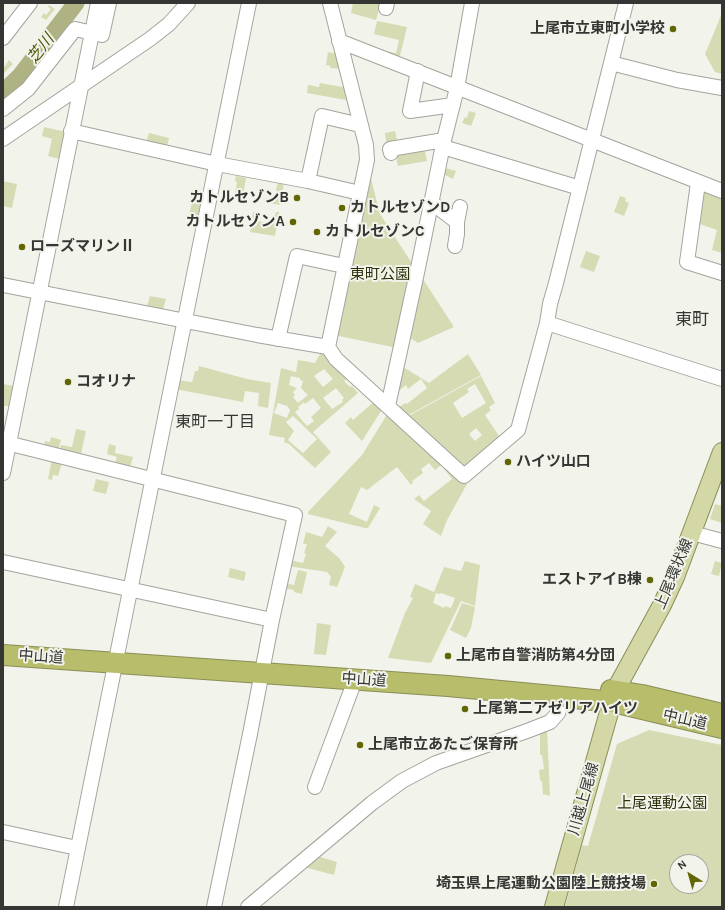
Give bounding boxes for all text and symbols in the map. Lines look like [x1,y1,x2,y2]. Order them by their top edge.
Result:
place label: 上尾市立東町小学校 [530,20,665,38]
marker: 上尾市立東町小学校 [668,24,678,34]
water label: 芝川 [24,30,58,68]
place label: カトルセゾンB [189,189,289,207]
marker: カトルセゾンB [292,193,302,203]
place label: カトルセゾンD [350,199,450,217]
marker: カトルセゾンD [337,203,347,213]
place label: カトルセゾンA [186,213,285,231]
marker: カトルセゾンA [288,217,298,227]
place label: カトルセゾンC [325,223,425,241]
marker: カトルセゾンC [312,227,322,237]
place label: ローズマリンⅡ [30,238,135,256]
marker: ローズマリンⅡ [17,242,27,252]
park label: 東町公園 [350,266,410,284]
district label: 東町 [675,310,709,330]
place label: コオリナ [76,373,136,391]
marker: コオリナ [63,377,73,387]
district label: 東町一丁目 [175,412,255,432]
place label: ハイツ山口 [516,453,591,471]
marker: ハイツ山口 [503,457,513,467]
street label: 上尾環状線 [651,536,697,612]
place label: エストアイB棟 [542,571,642,589]
marker: エストアイB棟 [645,575,655,585]
street label: 中山道 [18,646,64,668]
place label: 上尾市自警消防第4分団 [456,647,615,665]
marker: 上尾市自警消防第4分団 [443,651,453,661]
street label: 中山道 [341,669,387,691]
place label: 上尾第二アゼリアハイツ [473,700,638,718]
marker: 上尾第二アゼリアハイツ [460,704,470,714]
street label: 中山道 [661,706,709,734]
place label: 上尾市立あたご保育所 [368,736,518,754]
marker: 上尾市立あたご保育所 [355,740,365,750]
street label: 川越上尾線 [565,760,603,838]
park label: 上尾運動公園 [617,795,707,813]
north arrow [669,854,709,894]
text: N [675,857,689,872]
place label: 埼玉県上尾運動公園陸上競技場 [436,875,646,893]
marker: 埼玉県上尾運動公園陸上競技場 [649,879,659,889]

